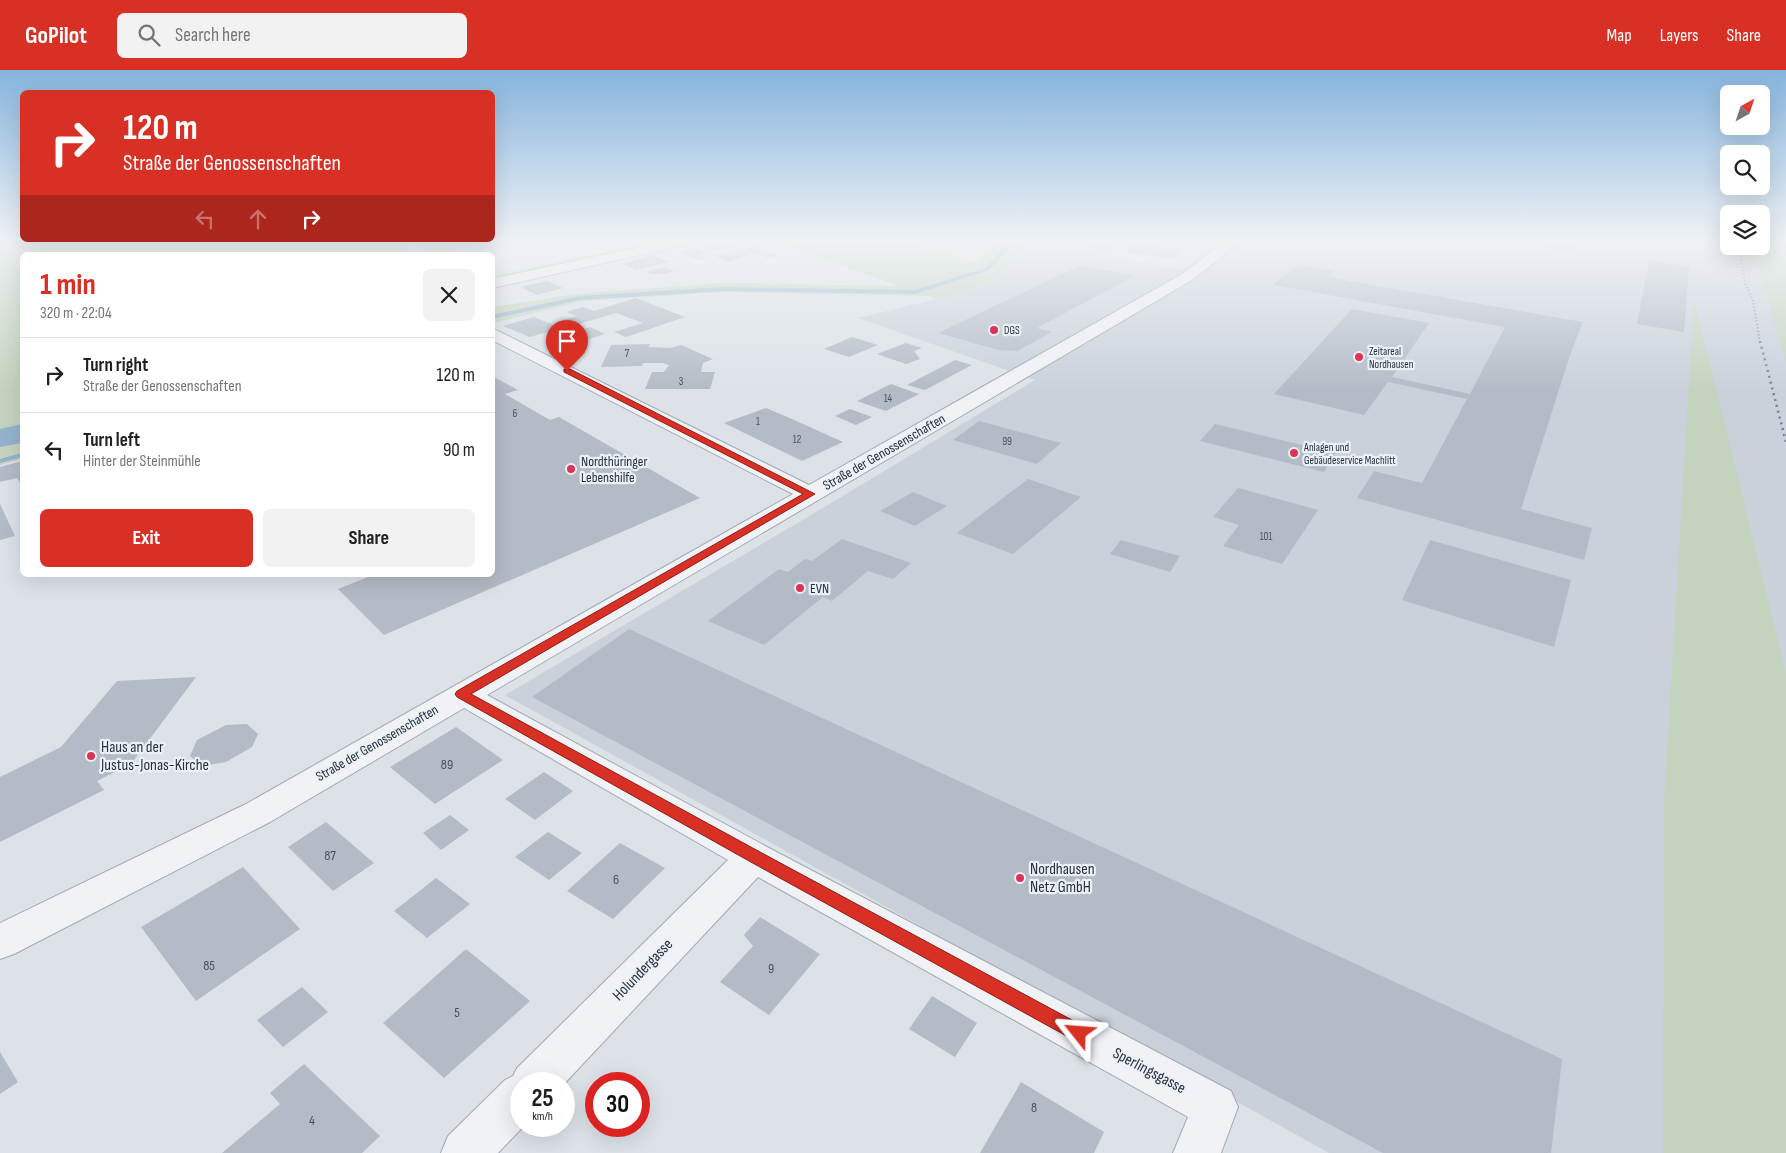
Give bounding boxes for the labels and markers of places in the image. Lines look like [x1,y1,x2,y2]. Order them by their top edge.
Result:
pin [546,320,588,371]
marker: DGS [988,324,1000,336]
place label: DGS [1004,324,1020,337]
place label: Zeitareal Nordhausen [1369,345,1414,371]
marker: Zeitareal Nordhausen [1353,351,1365,363]
place label: Anlagen und Gebäudeservice Machlitt [1303,441,1396,467]
marker: Anlagen und Gebäudeservice Machlitt [1288,447,1300,459]
place label: Nordthüringer Lebenshilfe [581,453,648,486]
marker: Nordthüringer Lebenshilfe [565,463,577,475]
place label: EVN [810,580,829,597]
marker: EVN [794,582,806,594]
place label: Haus an der Justus-Jonas-Kirche [100,738,209,775]
marker: Haus an der Justus-Jonas-Kirche [85,750,97,762]
place label: Nordhausen Netz GmbH [1030,860,1095,897]
marker: Nordhausen Netz GmbH [1014,872,1026,884]

